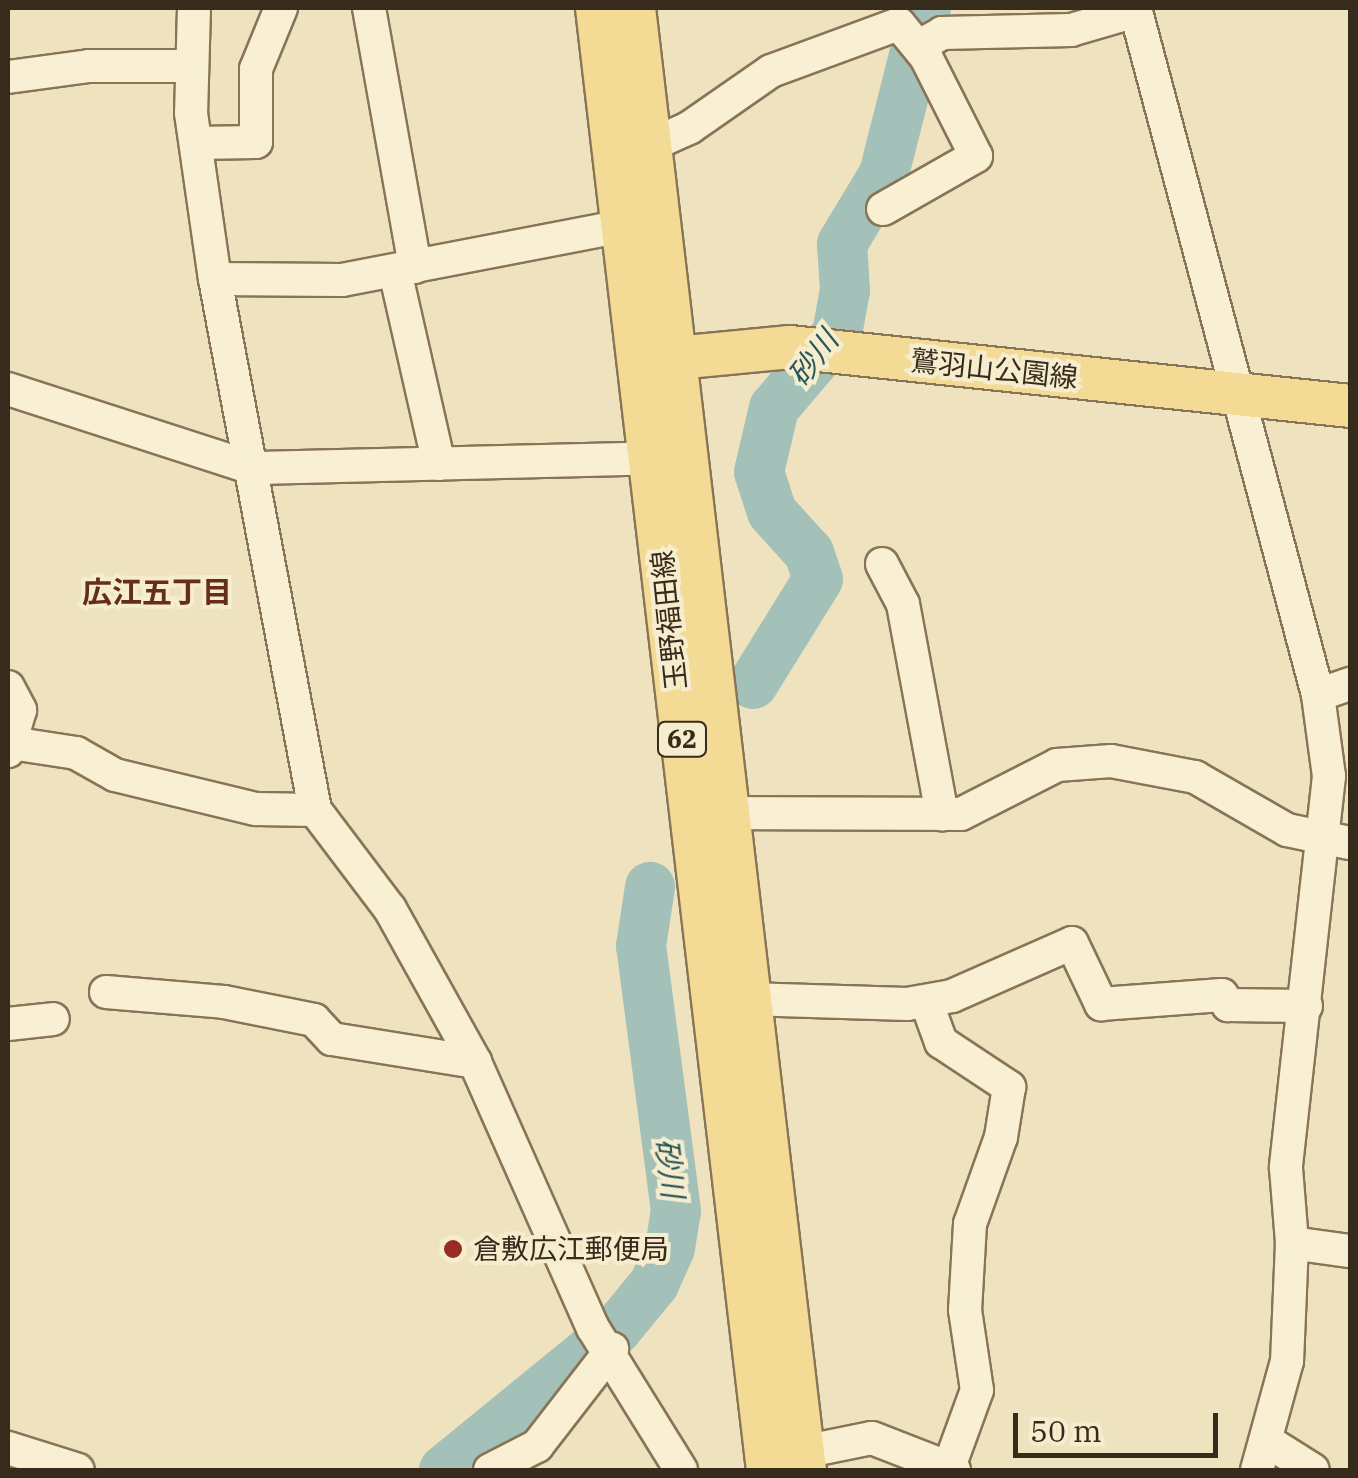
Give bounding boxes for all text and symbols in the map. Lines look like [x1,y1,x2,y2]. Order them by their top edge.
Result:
water label: 砂川 [781,323,845,393]
street label: 鷲羽山公園線 [909,344,1079,394]
street label: 玉野福田線 [645,549,693,691]
district label: 広江五丁目 [82,574,232,610]
road number: 62 [657,719,707,759]
water label: 砂川 [648,1136,692,1200]
place label: 倉敷広江郵便局 [473,1232,669,1266]
marker: 倉敷広江郵便局 [442,1238,464,1260]
scale bar [1018,1393,1223,1455]
text: 50 m [1030,1411,1102,1450]

